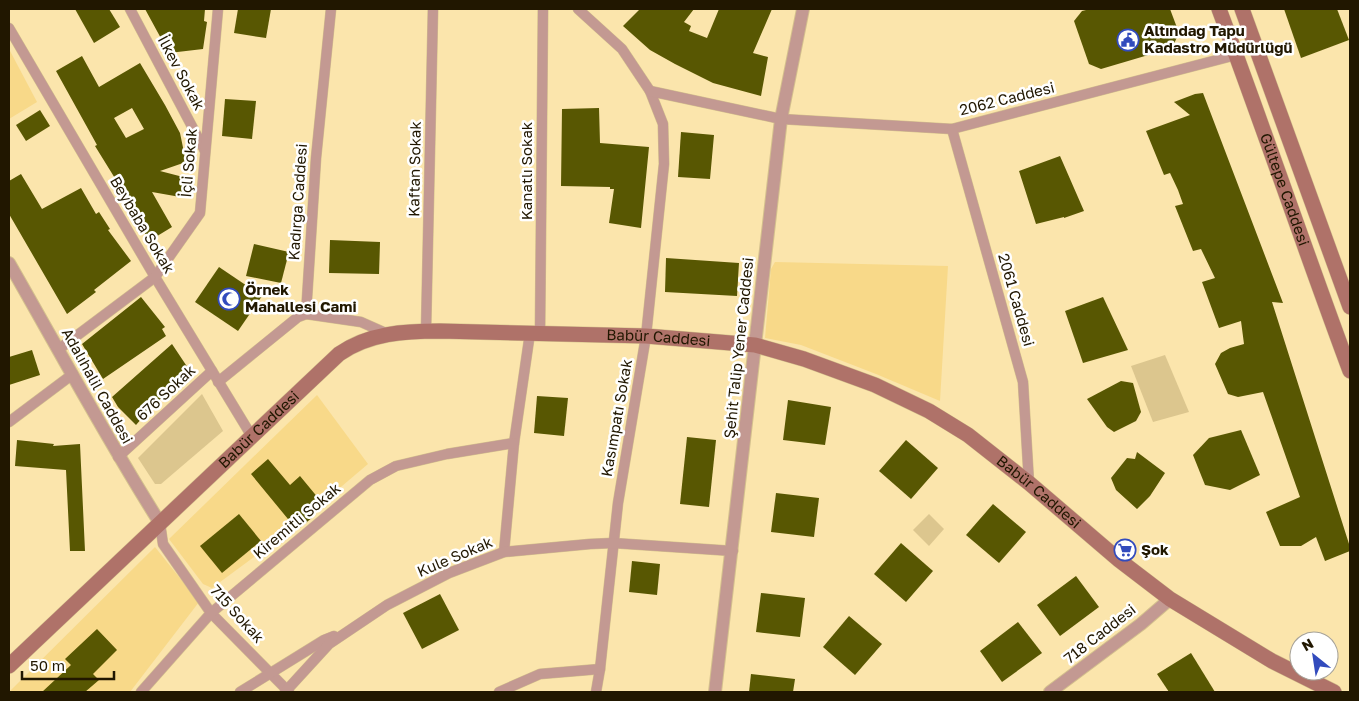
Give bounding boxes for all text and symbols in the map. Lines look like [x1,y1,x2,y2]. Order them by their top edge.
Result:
place label: Altındağ Tapu Kadastro Müdürlüğü [1144,21,1293,56]
public building icon: Altındağ Tapu Kadastro Müdürlüğü [1116,28,1140,52]
street label: İlkev Sokak [155,32,209,113]
street label: 2062 Caddesi [957,78,1056,119]
street label: Kaftan Sokak [404,121,424,217]
street label: Kanatlı Sokak [517,121,535,220]
street label: İçli Sokak [176,127,200,198]
street label: Gültepe Caddesi [1257,130,1314,248]
street label: Kadırga Caddesi [284,143,310,261]
street label: Beybaba Sokak [107,173,179,277]
street label: 2061 Caddesi [995,251,1039,348]
street label: Şehit Talip Yener Caddesi [720,256,756,439]
place label: Örnek Mahallesi Cami [245,280,357,315]
mosque icon: Örnek Mahallesi Cami [217,287,241,311]
street label: Adalıhalil Caddesi [59,325,137,446]
street label: Babür Caddesi [606,325,711,349]
street label: Kasımpatı Sokak [597,357,635,478]
street label: 676 Sokak [132,360,199,424]
street label: Babür Caddesi [214,387,302,471]
street label: Babür Caddesi [993,451,1085,532]
street label: Kiremitli Sokak [249,478,344,562]
street label: Kule Sokak [414,532,495,580]
supermarket icon: Şok [1113,538,1137,562]
place label: Şok [1141,540,1169,558]
street label: 715 Sokak [207,581,269,646]
street label: 718 Caddesi [1060,600,1139,667]
north arrow [1289,631,1339,681]
text: N [1298,634,1316,654]
scale bar [22,648,115,680]
text: 50 m [30,656,65,674]

